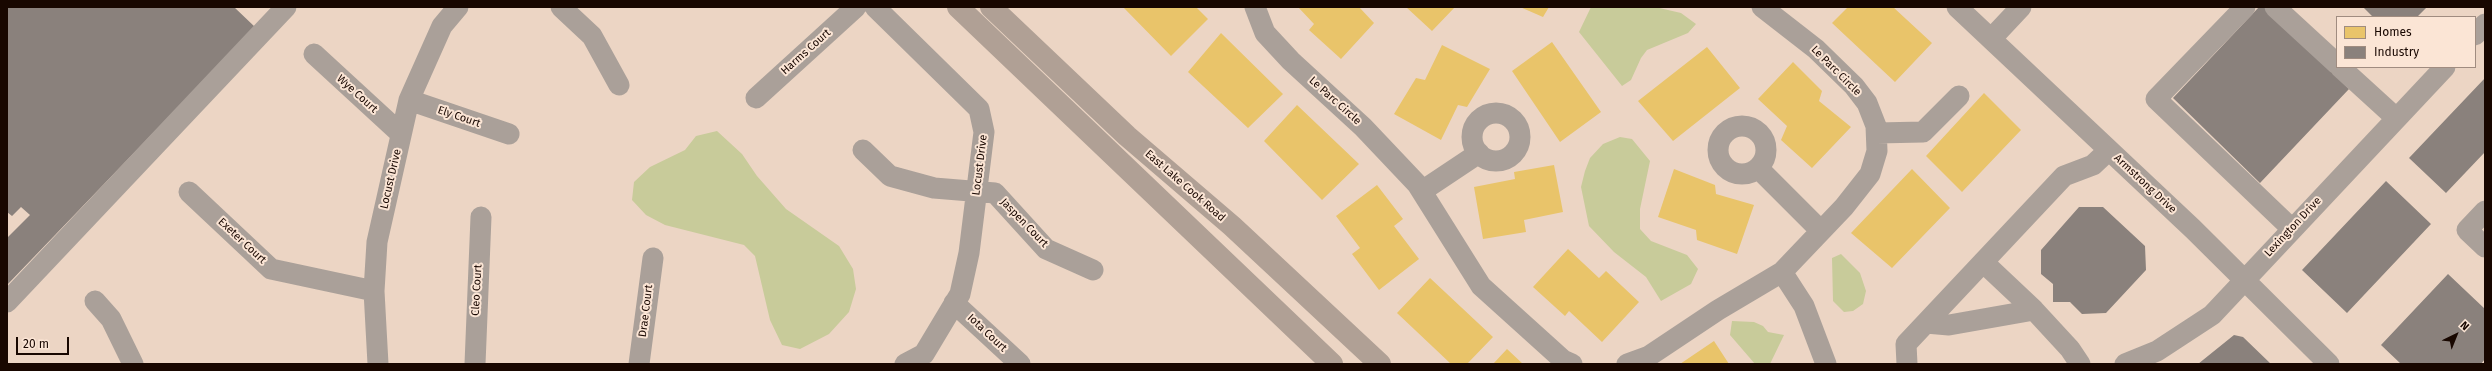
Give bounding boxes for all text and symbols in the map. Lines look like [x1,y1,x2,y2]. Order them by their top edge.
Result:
legend [2336,16,2476,68]
text: Homes [2374,25,2412,39]
street label: Harms Court [778,26,834,78]
street label: Le Parc Circle [1808,43,1864,99]
text: Industry [2374,45,2419,59]
street label: Wye Court [334,72,380,116]
street label: Le Parc Circle [1306,74,1364,128]
street label: Ely Court [436,104,482,130]
street label: Locust Drive [970,134,990,196]
street label: Locust Drive [378,148,404,210]
street label: East Lake Cook Road [1142,148,1228,224]
street label: Armstrong Drive [2111,152,2179,216]
street label: Lexington Drive [2262,194,2324,260]
street label: Jaspen Court [997,196,1051,250]
street label: Exeter Court [215,215,269,267]
street label: Cleo Court [469,264,485,316]
street label: Drae Court [636,284,656,338]
street label: Iota Court [964,311,1010,355]
north arrow [2436,315,2476,355]
text: N [2457,319,2472,333]
scale bar [18,329,71,355]
text: 20 m [23,337,49,351]

